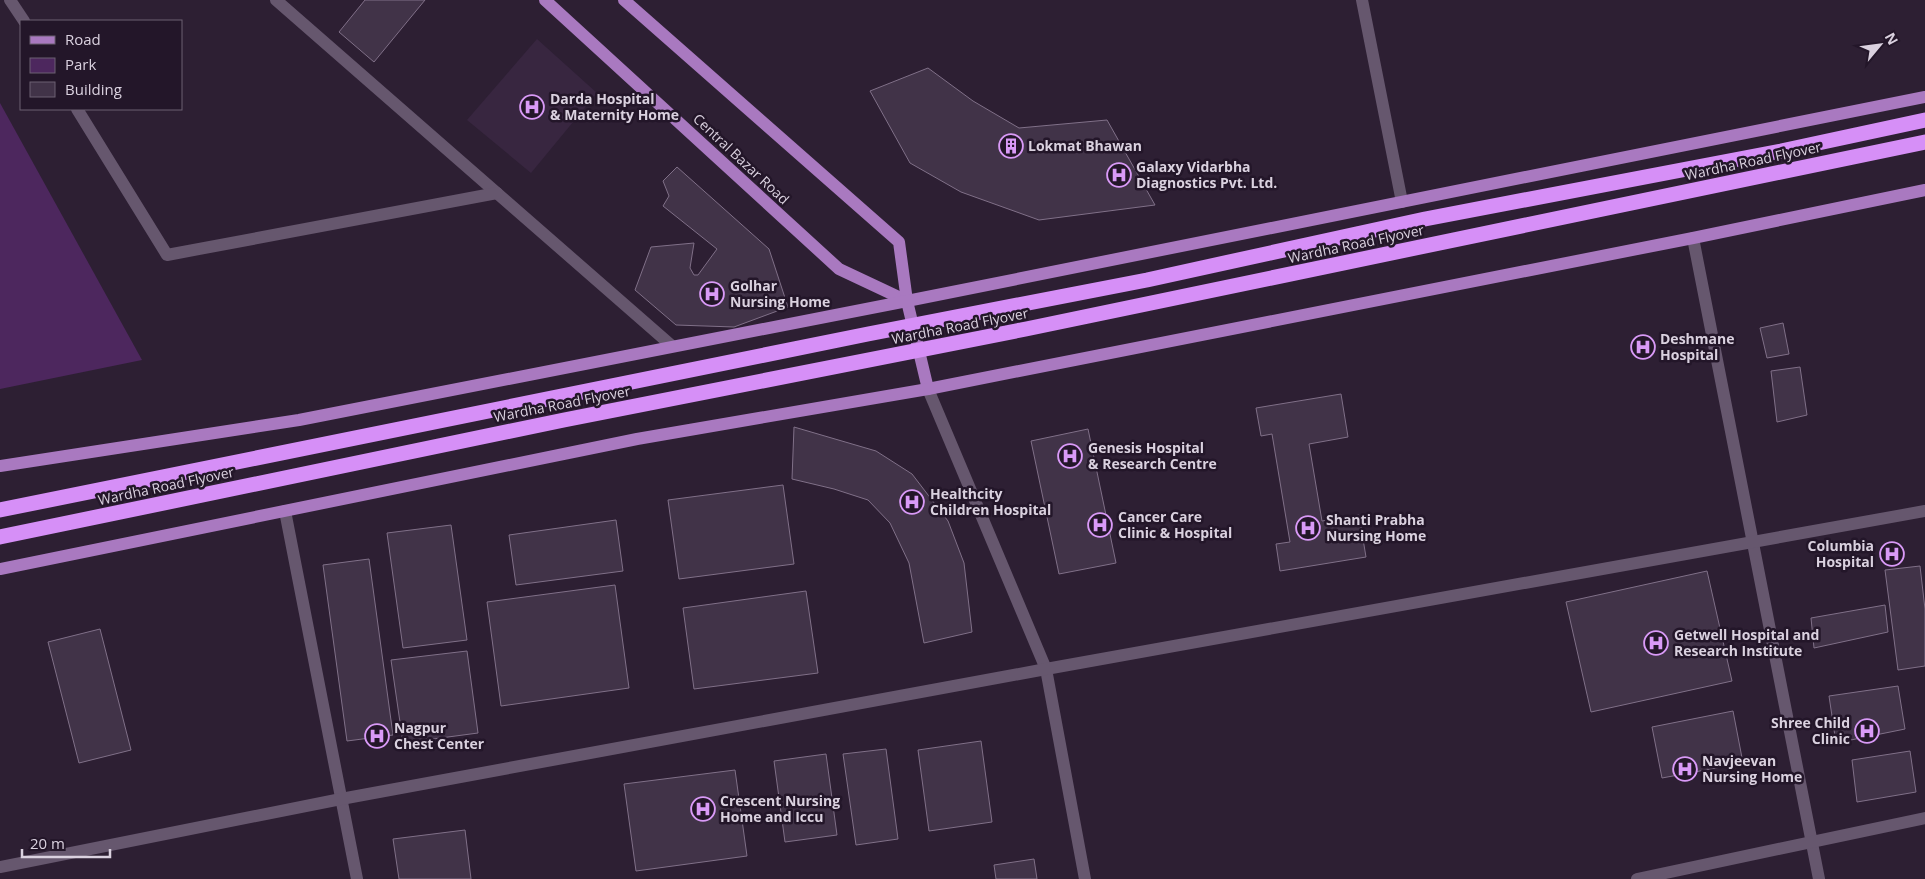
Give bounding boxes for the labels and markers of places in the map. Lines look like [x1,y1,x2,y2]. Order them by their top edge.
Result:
place label: Darda Hospital & Maternity Home [550,89,679,124]
hospital icon: Darda Hospital & Maternity Home [519,94,545,120]
building icon: Lokmat Bhawan [998,133,1024,159]
place label: Lokmat Bhawan [1028,136,1142,155]
place label: Galaxy Vidarbha Diagnostics Pvt. Ltd. [1136,157,1277,192]
hospital icon: Galaxy Vidarbha Diagnostics Pvt. Ltd. [1106,162,1132,188]
place label: Golhar Nursing Home [730,276,830,311]
hospital icon: Golhar Nursing Home [699,281,725,307]
place label: Deshmane Hospital [1660,329,1734,364]
hospital icon: Deshmane Hospital [1630,334,1656,360]
place label: Genesis Hospital & Research Centre [1088,438,1217,473]
hospital icon: Genesis Hospital & Research Centre [1057,443,1083,469]
place label: Healthcity Children Hospital [930,484,1051,519]
hospital icon: Healthcity Children Hospital [899,489,925,515]
place label: Cancer Care Clinic & Hospital [1118,507,1232,542]
place label: Shanti Prabha Nursing Home [1326,510,1426,545]
hospital icon: Cancer Care Clinic & Hospital [1087,512,1113,538]
hospital icon: Shanti Prabha Nursing Home [1295,515,1321,541]
place label: Columbia Hospital [1808,536,1874,571]
hospital icon: Columbia Hospital [1879,541,1905,567]
place label: Getwell Hospital and Research Institute [1674,625,1819,660]
hospital icon: Getwell Hospital and Research Institute [1643,630,1669,656]
place label: Shree Child Clinic [1771,713,1850,748]
place label: Nagpur Chest Center [394,718,485,753]
hospital icon: Shree Child Clinic [1854,718,1880,744]
hospital icon: Nagpur Chest Center [364,723,390,749]
place label: Navjeevan Nursing Home [1702,751,1802,786]
hospital icon: Navjeevan Nursing Home [1672,756,1698,782]
place label: Crescent Nursing Home and Iccu [720,791,840,826]
hospital icon: Crescent Nursing Home and Iccu [690,796,716,822]

